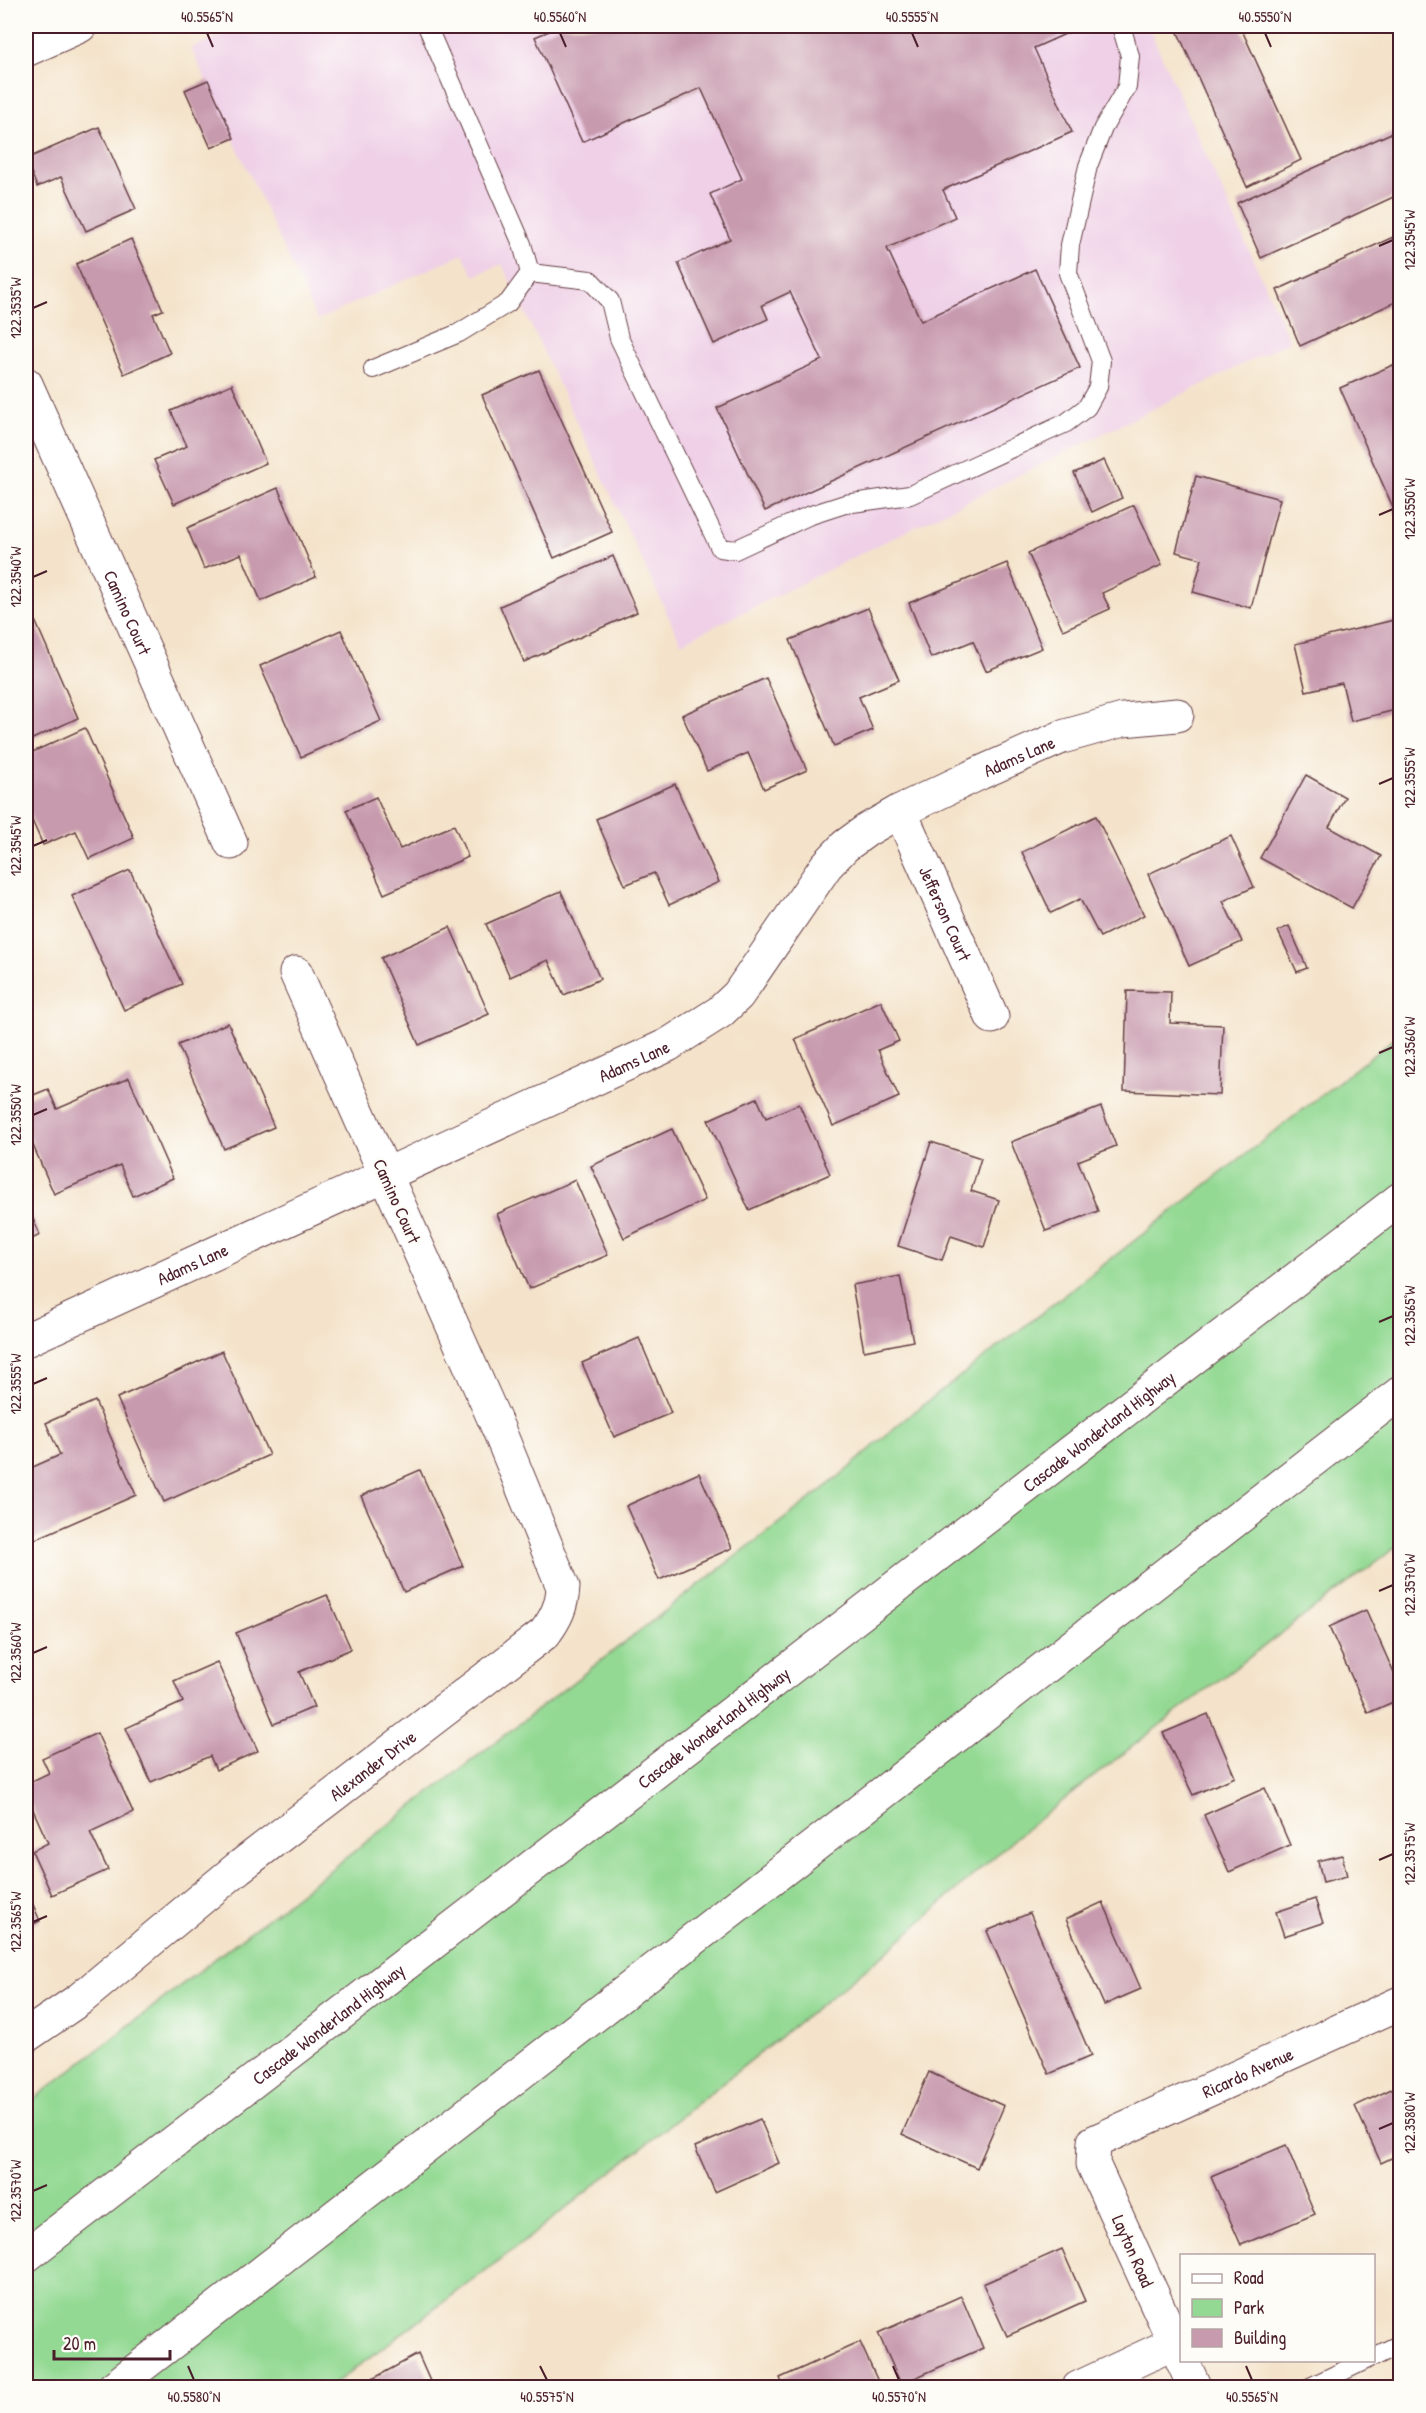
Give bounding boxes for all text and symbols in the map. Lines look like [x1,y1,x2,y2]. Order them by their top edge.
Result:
text: 40.5565°N [181,6,233,27]
text: 40.5560°N [534,6,586,27]
text: 40.5555°N [886,6,938,27]
text: 40.5550°N [1239,6,1291,27]
text: 122.3545°W [1399,209,1420,270]
text: 122.3535°W [5,276,26,339]
text: 122.3550°W [1399,477,1420,540]
text: 122.3540°W [5,546,26,607]
street label: Camino Court [98,566,158,659]
street label: Adams Lane [979,729,1058,782]
text: 122.3555°W [1399,747,1420,809]
text: 122.3545°W [5,815,26,876]
street label: Jefferson Court [914,862,978,965]
text: 122.3560°W [1399,1016,1420,1078]
street label: Adams Lane [594,1034,673,1088]
text: 122.3550°W [5,1083,26,1146]
street label: Camino Court [367,1155,427,1248]
street label: Adams Lane [153,1237,232,1291]
text: 122.3565°W [1399,1285,1420,1346]
text: 122.3555°W [5,1353,26,1415]
street label: Cascade Wonderland Highway [1017,1364,1180,1498]
text: 122.3570°W [1399,1553,1420,1616]
text: 122.3560°W [5,1622,26,1684]
street label: Cascade Wonderland Highway [632,1660,795,1794]
street label: Alexander Drive [324,1724,421,1806]
text: 122.3575°W [1399,1822,1420,1885]
text: 122.3565°W [5,1891,26,1952]
street label: Cascade Wonderland Highway [247,1957,410,2090]
street label: Ricardo Avenue [1198,2041,1297,2104]
text: 122.3580°W [1399,2091,1420,2154]
text: 122.3570°W [5,2159,26,2222]
street label: Layton Road [1106,2211,1160,2291]
legend [1180,2254,1375,2362]
text: Road [1234,2265,1264,2290]
text: Park [1234,2295,1265,2320]
scale bar [54,2323,170,2361]
text: Building [1234,2325,1286,2350]
text: 20 m [63,2331,96,2356]
text: 40.5580°N [168,2386,220,2407]
text: 40.5575°N [520,2386,574,2407]
text: 40.5570°N [872,2386,926,2407]
text: 40.5565°N [1226,2386,1278,2407]

